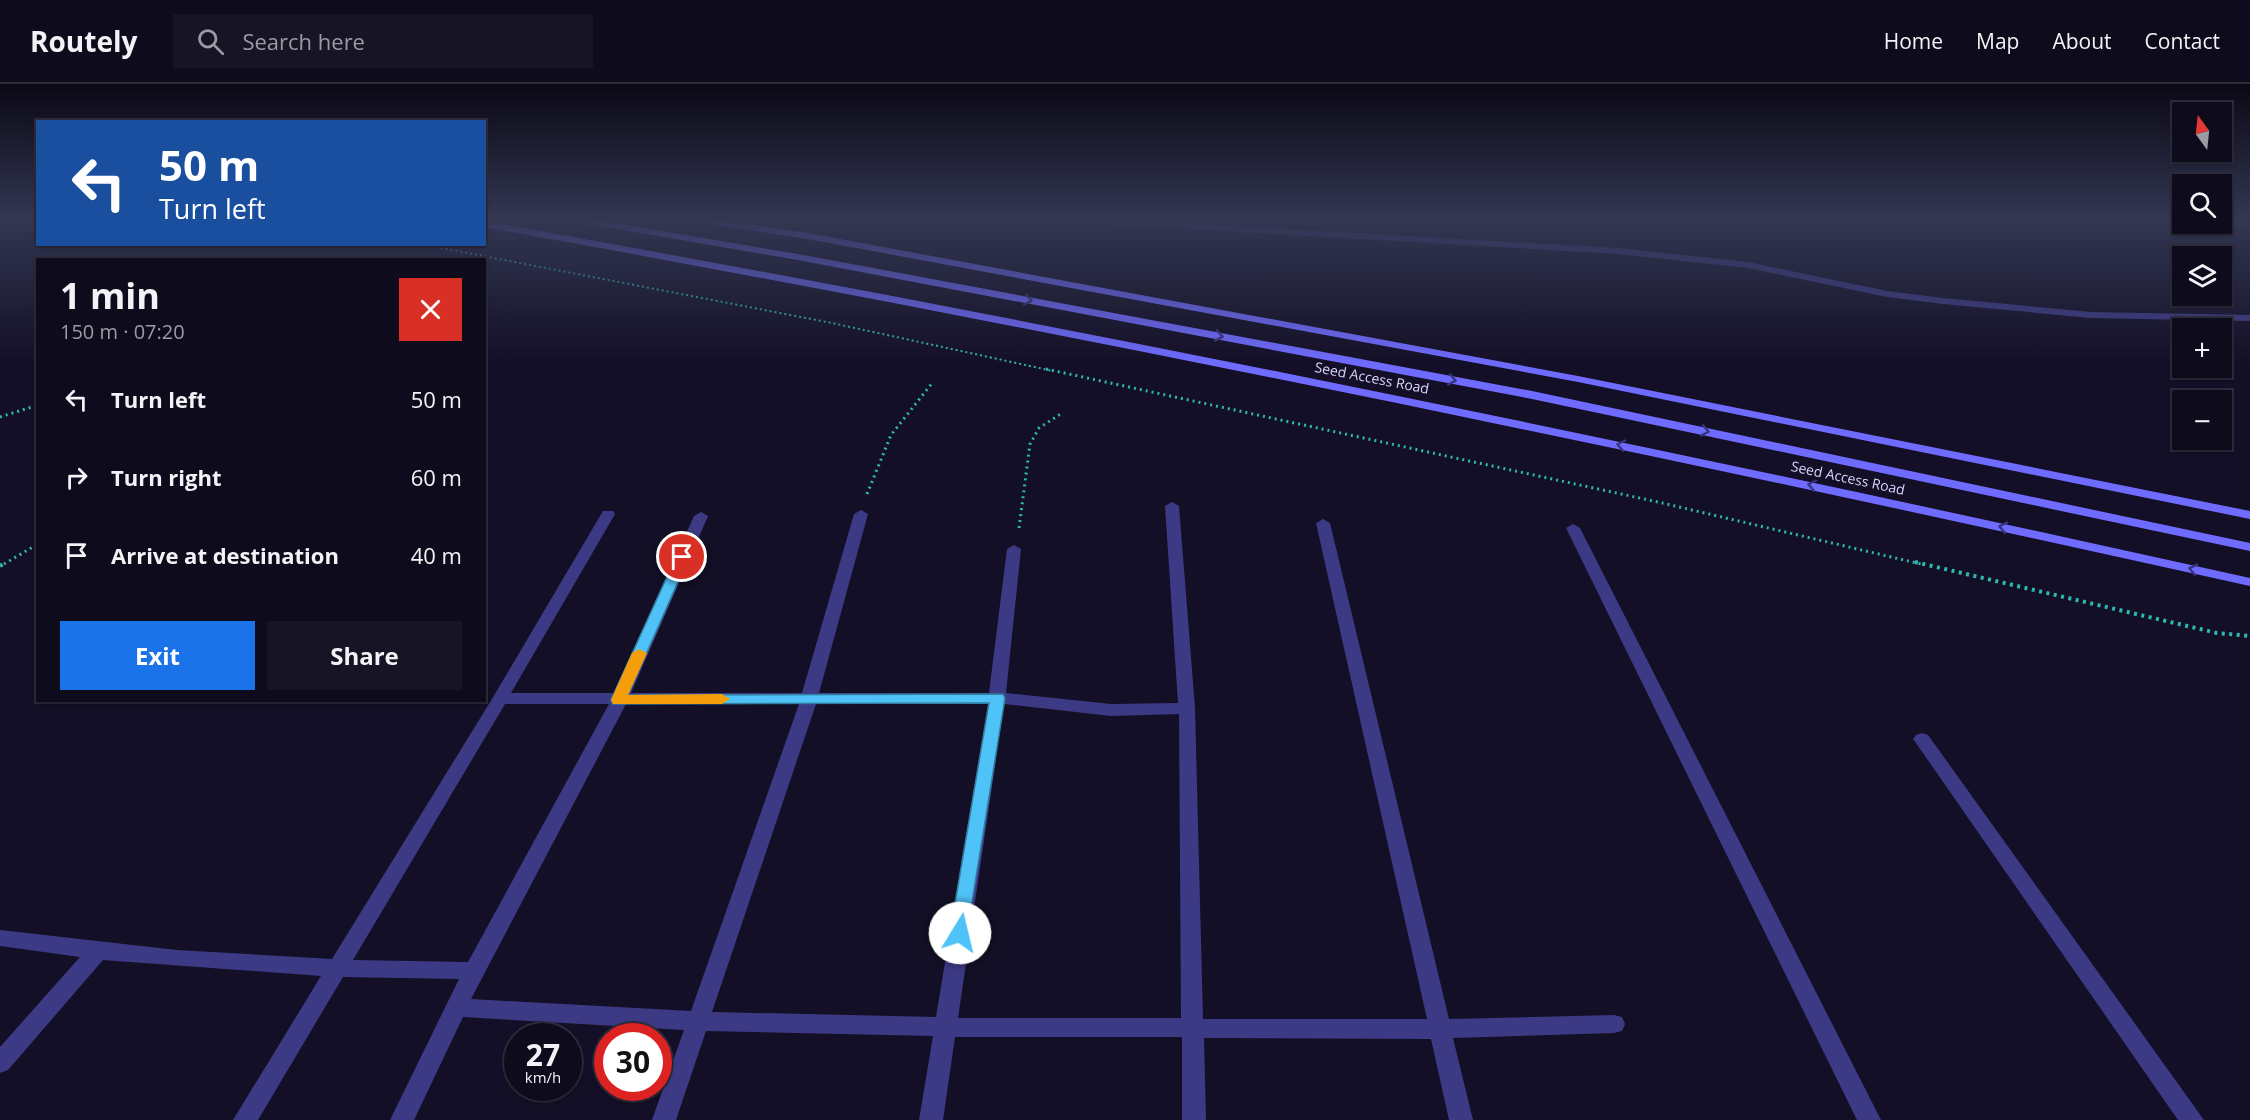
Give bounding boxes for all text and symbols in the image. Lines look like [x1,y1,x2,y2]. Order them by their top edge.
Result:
search box [173,14,593,68]
text: Routely [30,22,137,60]
icon: search [194,25,227,58]
text: Search here [242,26,365,56]
text: Home [1884,27,1943,55]
text: Map [1976,27,2019,55]
text: About [2052,27,2112,55]
text: Contact [2145,27,2220,55]
north arrow [2172,102,2232,162]
map controls [2172,102,2232,450]
text: 50 m [159,136,259,193]
icon: left [60,144,138,222]
button: search [2172,174,2232,234]
text: Turn left [159,190,266,227]
button: layers [2172,246,2232,306]
text: 1 min [60,271,160,320]
button: close [399,278,462,341]
one-way arrow [1022,293,1032,306]
text: 150 m · 07:20 [60,318,185,345]
button: + [2172,318,2232,378]
one-way arrow [1214,329,1224,342]
street label: Seed Access Road [1313,357,1431,398]
one-way arrow [1447,373,1457,386]
icon: left [60,383,93,416]
text: Turn left [111,384,206,414]
text: 50 m [411,384,462,414]
button: − [2172,390,2232,450]
one-way arrow [1700,424,1710,437]
one-way arrow [1617,439,1627,452]
street label: Seed Access Road [1789,456,1907,499]
icon: right [60,461,93,494]
text: Turn right [111,462,222,492]
text: 60 m [411,462,462,492]
one-way arrow [1807,480,1817,493]
one-way arrow [1998,521,2008,534]
pin [656,531,707,582]
icon: arrive [60,539,93,572]
text: Arrive at destination [111,540,339,570]
text: 40 m [411,540,462,570]
icon: arrive [665,540,698,573]
one-way arrow [2188,563,2198,576]
button: Exit [60,621,255,690]
button: Share [267,621,462,690]
position arrow [928,901,992,965]
speed limit sign: 30 [594,1023,672,1101]
text: 27 [526,1034,560,1075]
text: km/h [525,1067,561,1087]

